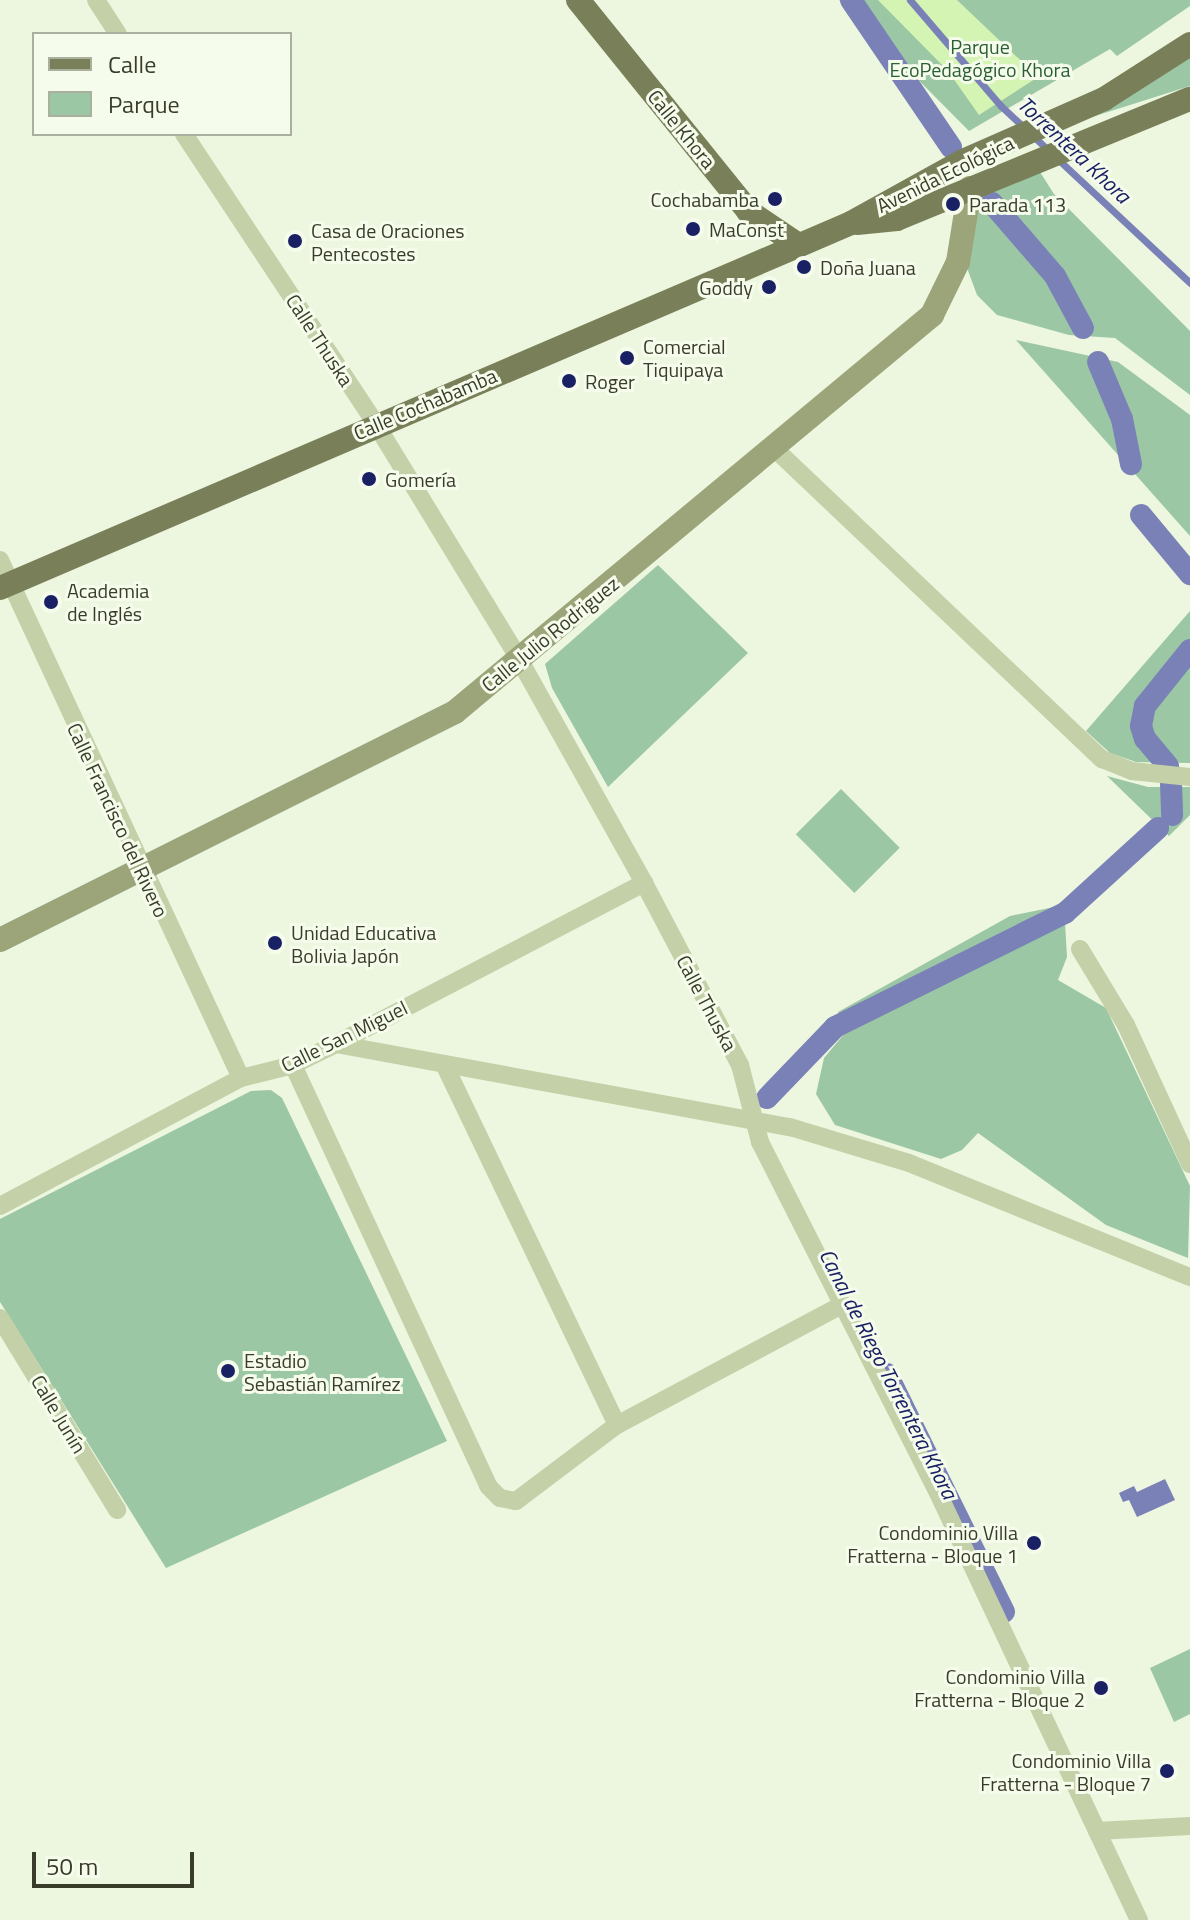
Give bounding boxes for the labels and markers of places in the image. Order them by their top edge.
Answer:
place label: Cochabamba [650,187,759,211]
marker: Cochabamba [766,190,784,208]
place label: Parada 113 [969,192,1066,216]
marker: Parada 113 [944,195,962,213]
place label: MaConst [709,217,784,241]
place label: Casa de Oraciones Pentecostes [311,218,465,265]
marker: MaConst [684,220,702,238]
marker: Casa de Oraciones Pentecostes [286,232,304,250]
place label: Doña Juana [820,255,916,279]
marker: Doña Juana [795,258,813,276]
place label: Goddy [699,275,753,299]
marker: Goddy [760,278,778,296]
place label: Comercial Tiquipaya [643,334,726,381]
marker: Comercial Tiquipaya [618,349,636,367]
place label: Roger [585,369,635,393]
marker: Roger [560,372,578,390]
place label: Gomería [385,467,456,491]
marker: Gomería [360,470,378,488]
place label: Academia de Inglés [67,578,149,625]
marker: Academia de Inglés [42,593,60,611]
place label: Unidad Educativa Bolivia Japón [291,920,436,967]
marker: Unidad Educativa Bolivia Japón [266,934,284,952]
place label: Estadio Sebastián Ramírez [244,1348,401,1395]
marker: Estadio Sebastián Ramírez [219,1362,237,1380]
place label: Condominio Villa Fratterna - Bloque 1 [847,1520,1018,1567]
marker: Condominio Villa Fratterna - Bloque 1 [1025,1534,1043,1552]
place label: Condominio Villa Fratterna - Bloque 2 [914,1664,1085,1711]
marker: Condominio Villa Fratterna - Bloque 2 [1092,1679,1110,1697]
place label: Condominio Villa Fratterna - Bloque 7 [980,1748,1151,1795]
marker: Condominio Villa Fratterna - Bloque 7 [1158,1762,1176,1780]

